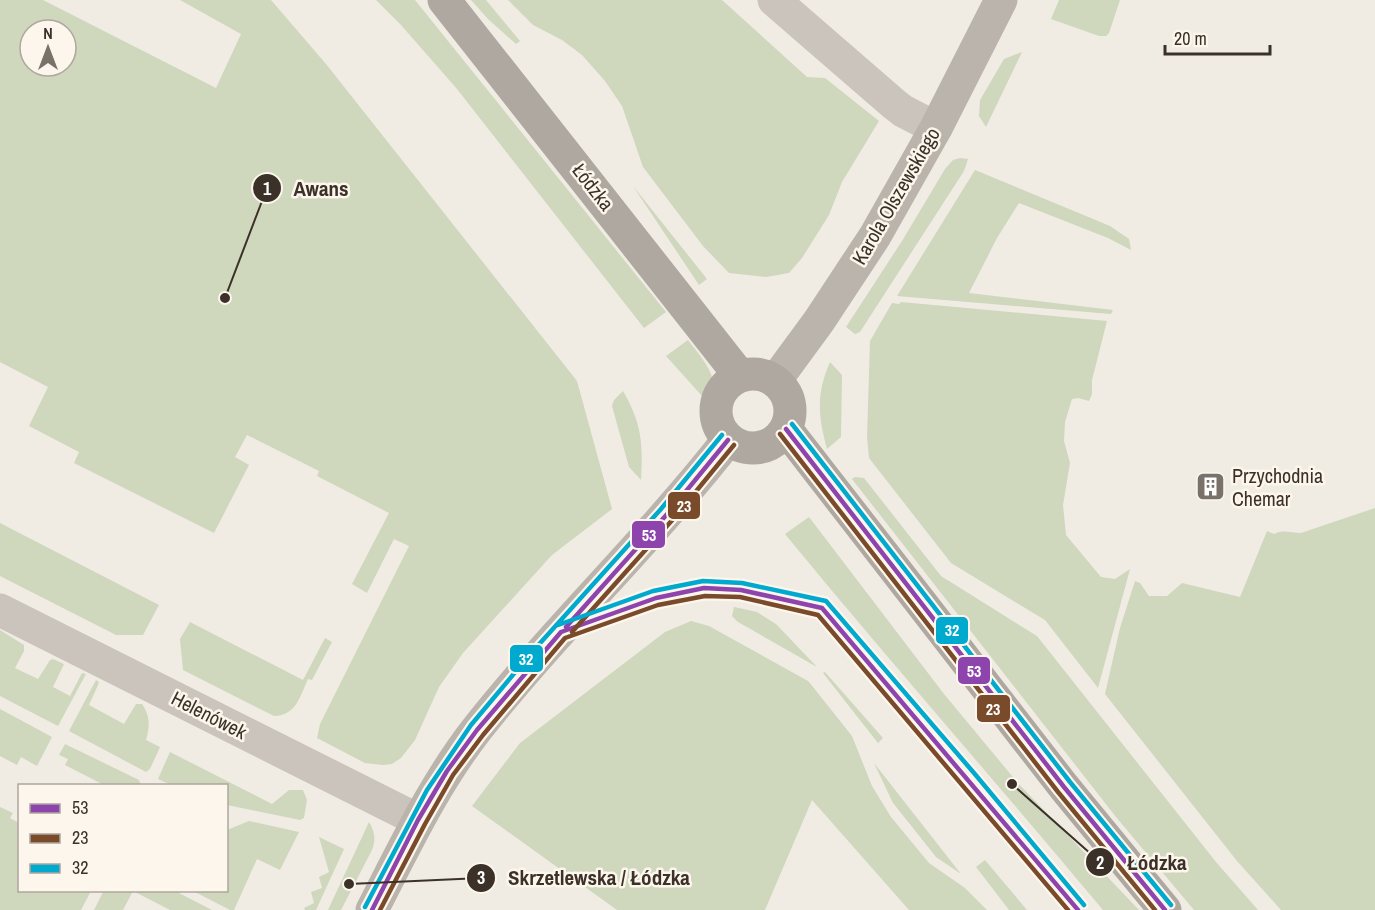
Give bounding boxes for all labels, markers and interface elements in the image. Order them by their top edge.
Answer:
north arrow [18,18,78,78]
scale bar [1165,18,1270,56]
text: N [43,22,53,44]
text: 20 m [1174,26,1207,51]
street label: Karola Olszewskiego [845,122,946,269]
street label: Łódzka [566,158,620,216]
callout: Awans [252,169,361,208]
text: Awans [293,174,349,203]
text: 1 [263,176,272,201]
place label: Przychodnia Chemar [1232,462,1323,512]
building icon: Przychodnia Chemar [1195,471,1227,503]
line badge: 23 [667,491,701,520]
text: 23 [677,495,691,517]
line badge: 53 [631,520,666,549]
text: 53 [642,524,656,546]
line badge: 32 [935,616,969,645]
text: 32 [945,619,959,641]
line badge: 32 [509,644,544,673]
text: 32 [519,648,533,670]
line badge: 53 [957,656,991,685]
text: 53 [967,660,981,682]
street label: Helenówek [167,684,252,745]
line badge: 23 [976,694,1011,723]
text: 23 [986,698,1000,720]
legend [18,784,228,892]
text: 53 [72,795,88,820]
text: 23 [72,825,88,850]
callout: Łódzka [1085,843,1199,882]
text: Łódzka [1127,848,1187,877]
text: 2 [1096,850,1104,875]
text: 32 [72,855,88,880]
callout: Skrzetlewska / Łódzka [466,858,701,897]
text: Skrzetlewska / Łódzka [508,863,690,892]
text: 3 [477,865,485,890]

